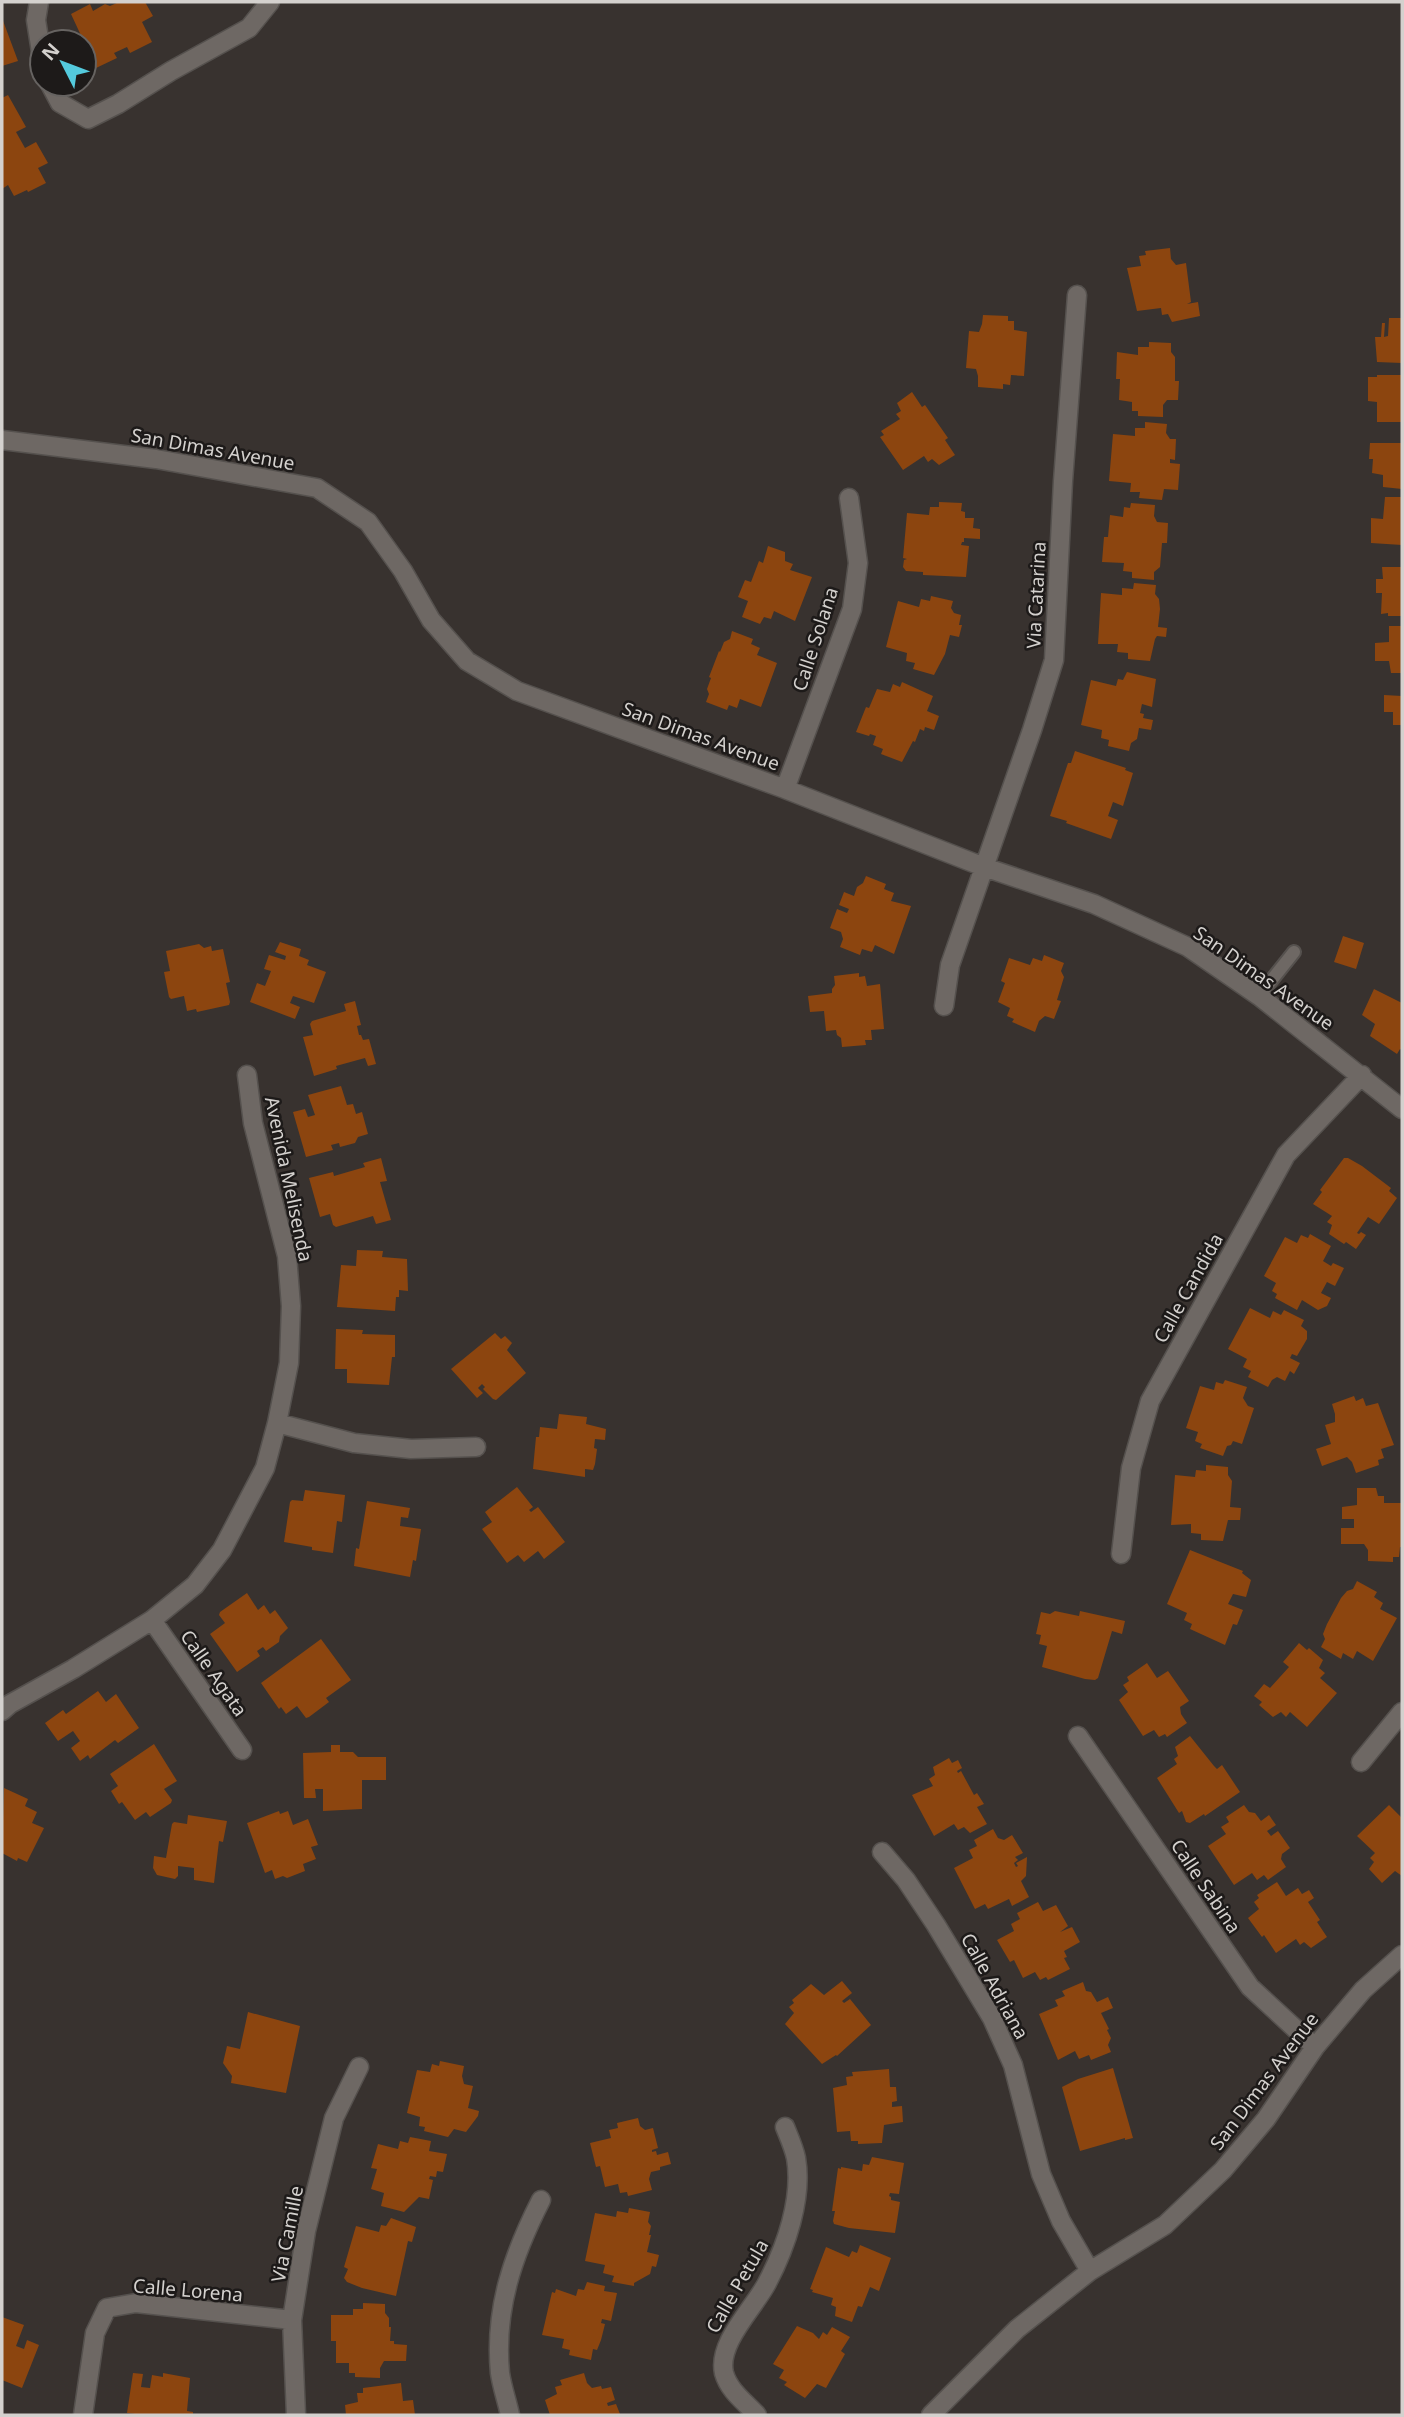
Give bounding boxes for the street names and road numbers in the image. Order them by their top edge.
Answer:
street label: San Dimas Avenue [129,422,297,476]
street label: Via Catarina [1020,541,1052,649]
street label: Calle Solana [786,584,844,694]
street label: San Dimas Avenue [619,695,783,777]
street label: San Dimas Avenue [1189,920,1339,1036]
street label: Avenida Melisenda [259,1094,319,1264]
street label: Calle Candida [1147,1229,1229,1347]
street label: Calle Agata [175,1625,253,1721]
street label: Calle Sabina [1165,1834,1247,1938]
street label: Calle Adriana [955,1928,1035,2044]
street label: San Dimas Avenue [1204,2007,1324,2155]
street label: Via Camille [265,2184,309,2284]
street label: Calle Petula [700,2234,774,2338]
street label: Calle Lorena [132,2272,244,2308]

